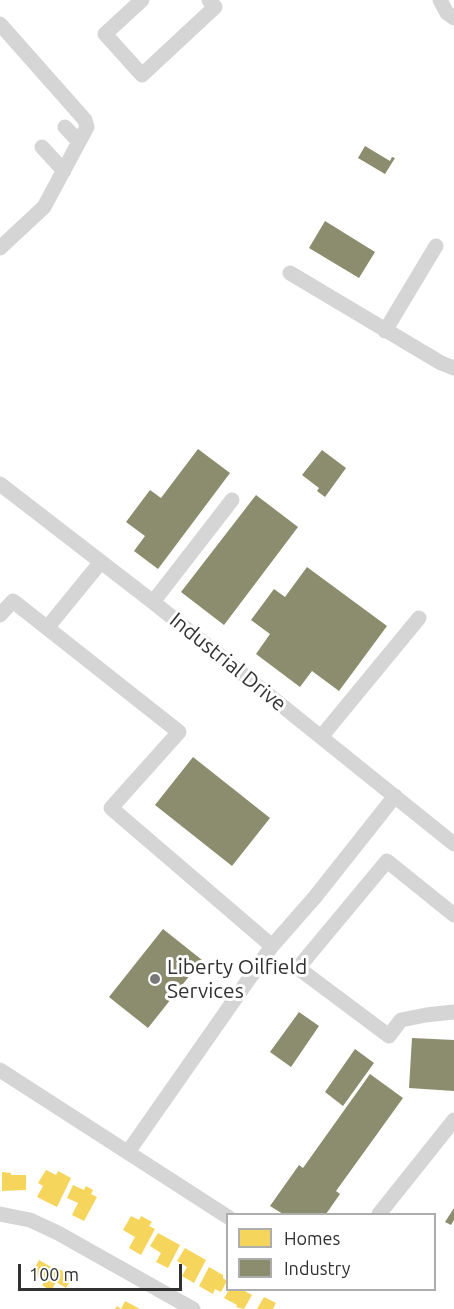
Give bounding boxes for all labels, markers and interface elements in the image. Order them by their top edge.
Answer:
street label: Industrial Drive [165,607,291,717]
place label: Liberty Oilfield Services [167,954,307,1004]
marker: Liberty Oilfield Services [148,972,162,986]
legend [226,1213,436,1291]
text: Homes [284,1228,340,1248]
scale bar [21,1252,184,1290]
text: Industry [284,1258,350,1278]
text: 100 m [29,1264,79,1284]

